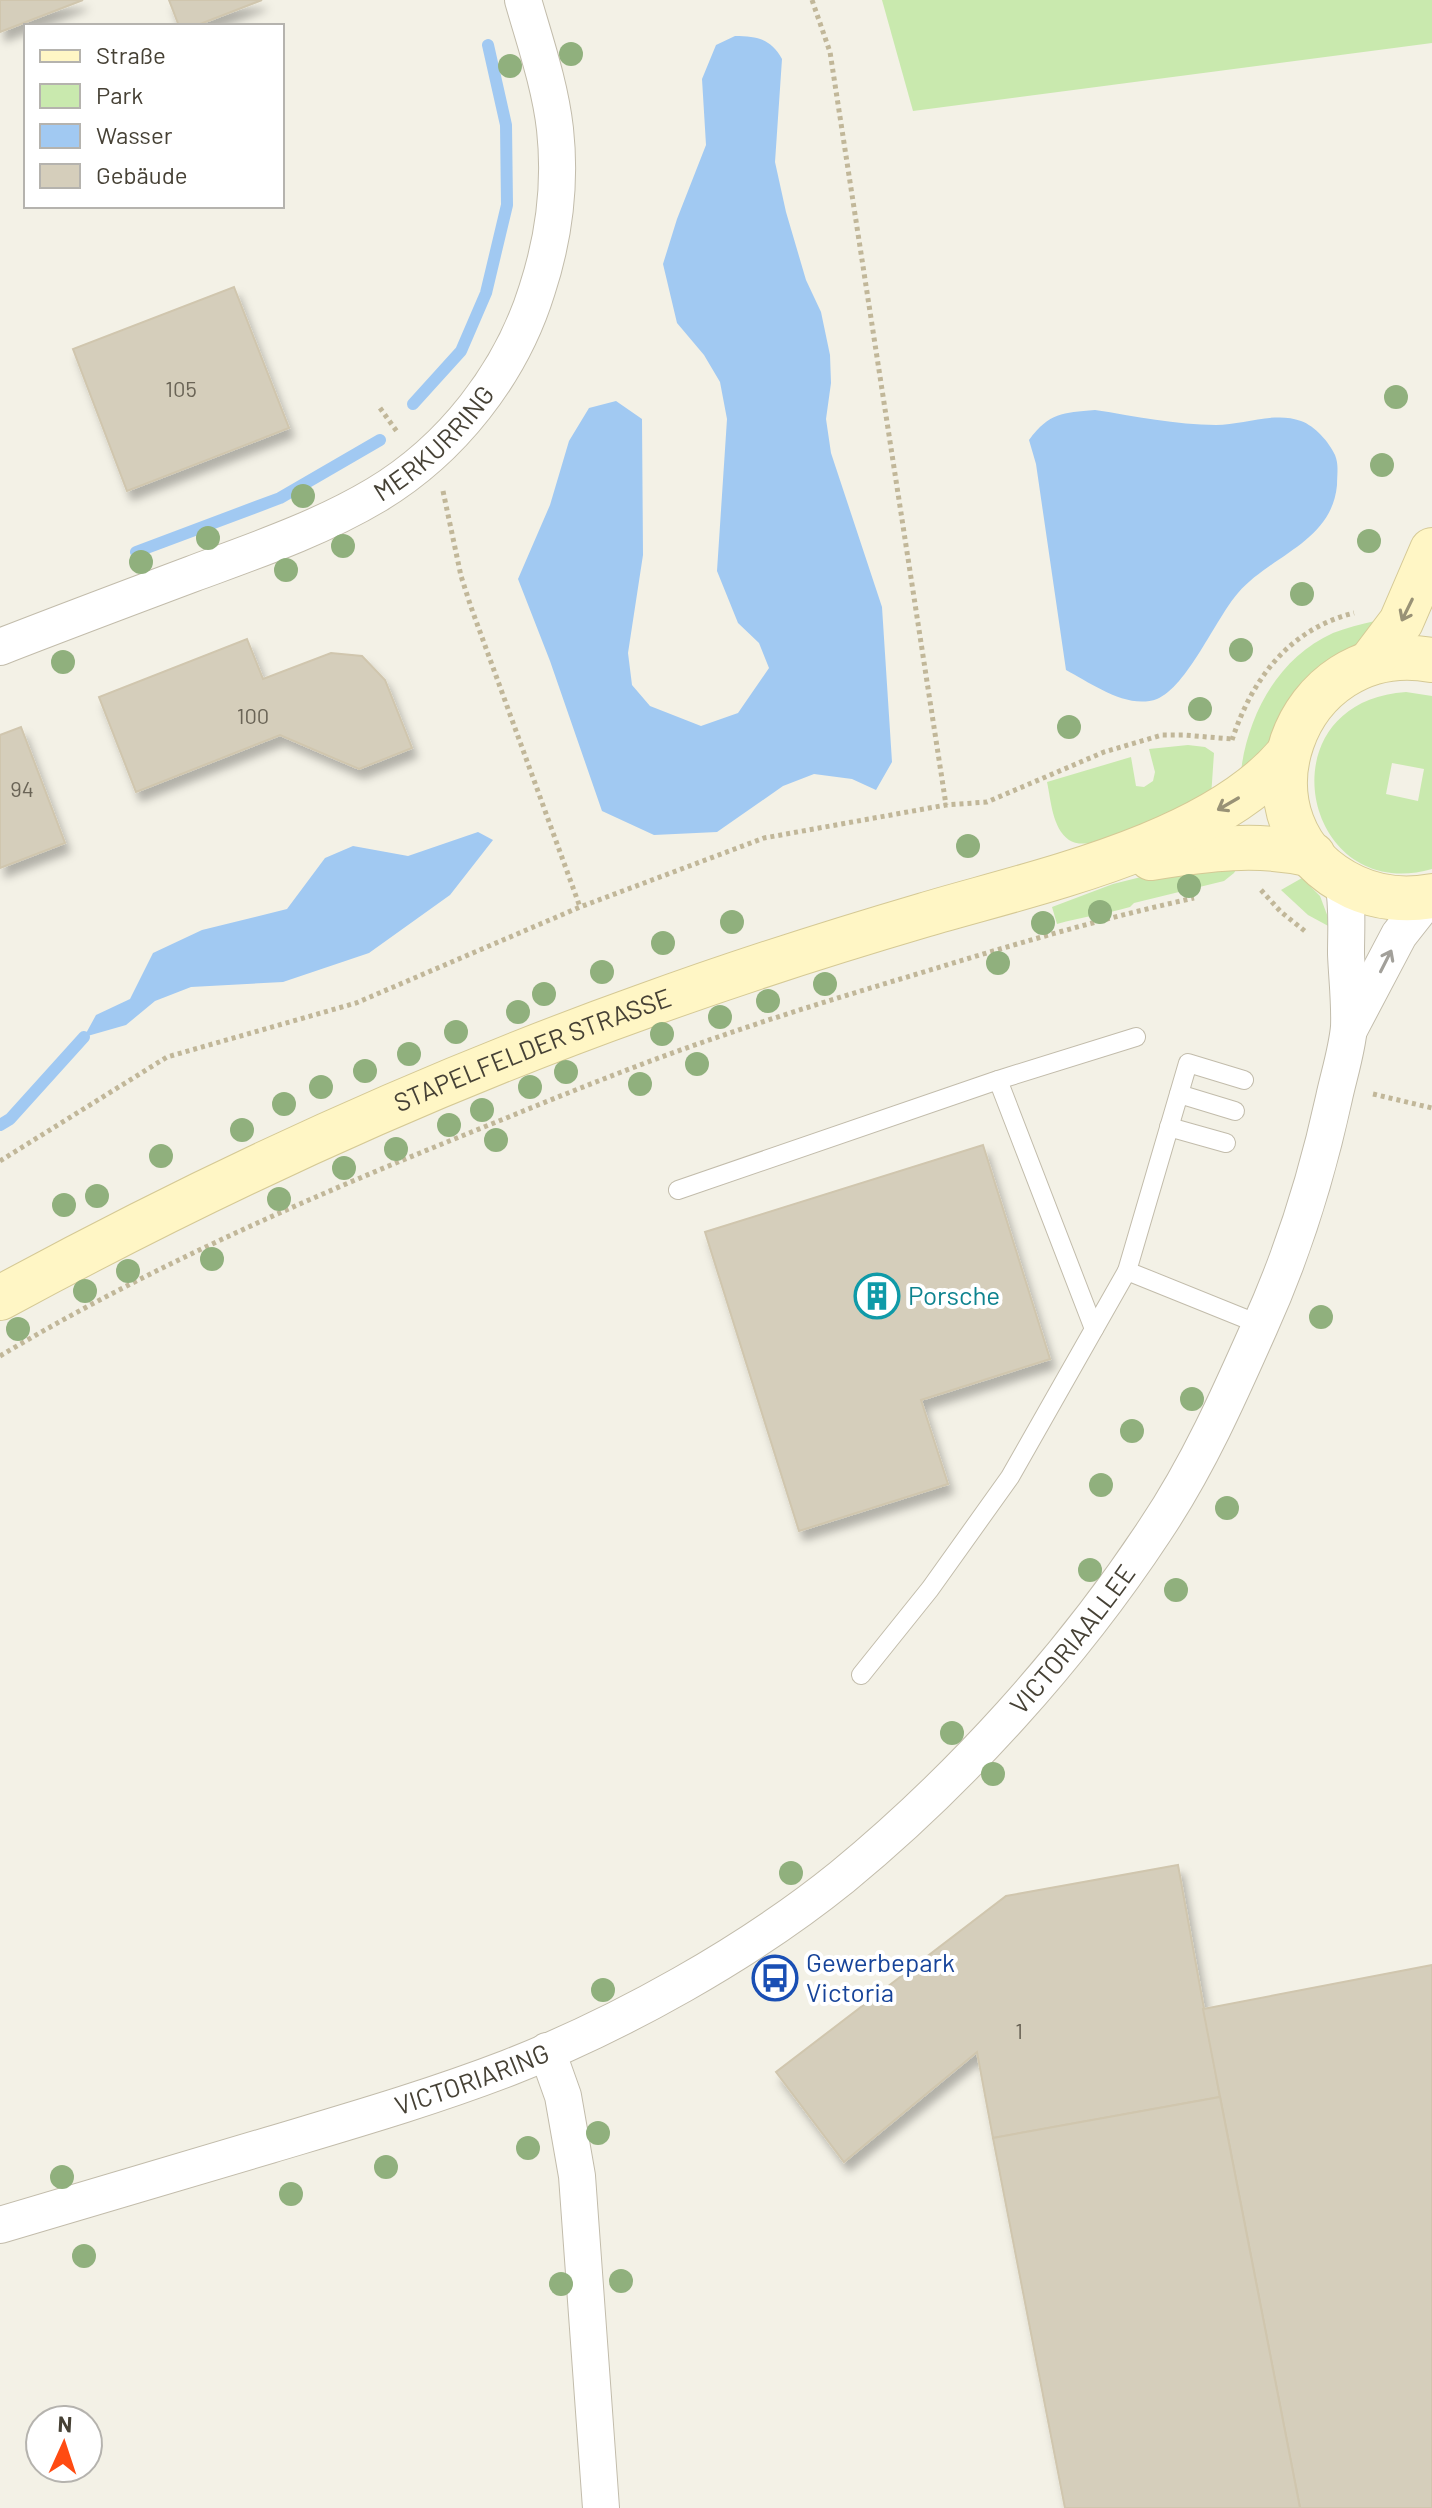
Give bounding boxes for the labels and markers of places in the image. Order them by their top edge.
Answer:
building icon: Porsche [853,1272,901,1320]
place label: Porsche [908,1279,1000,1310]
place label: Gewerbepark Victoria [806,1946,955,2007]
bus stop icon: Gewerbepark Victoria [751,1954,799,2002]

